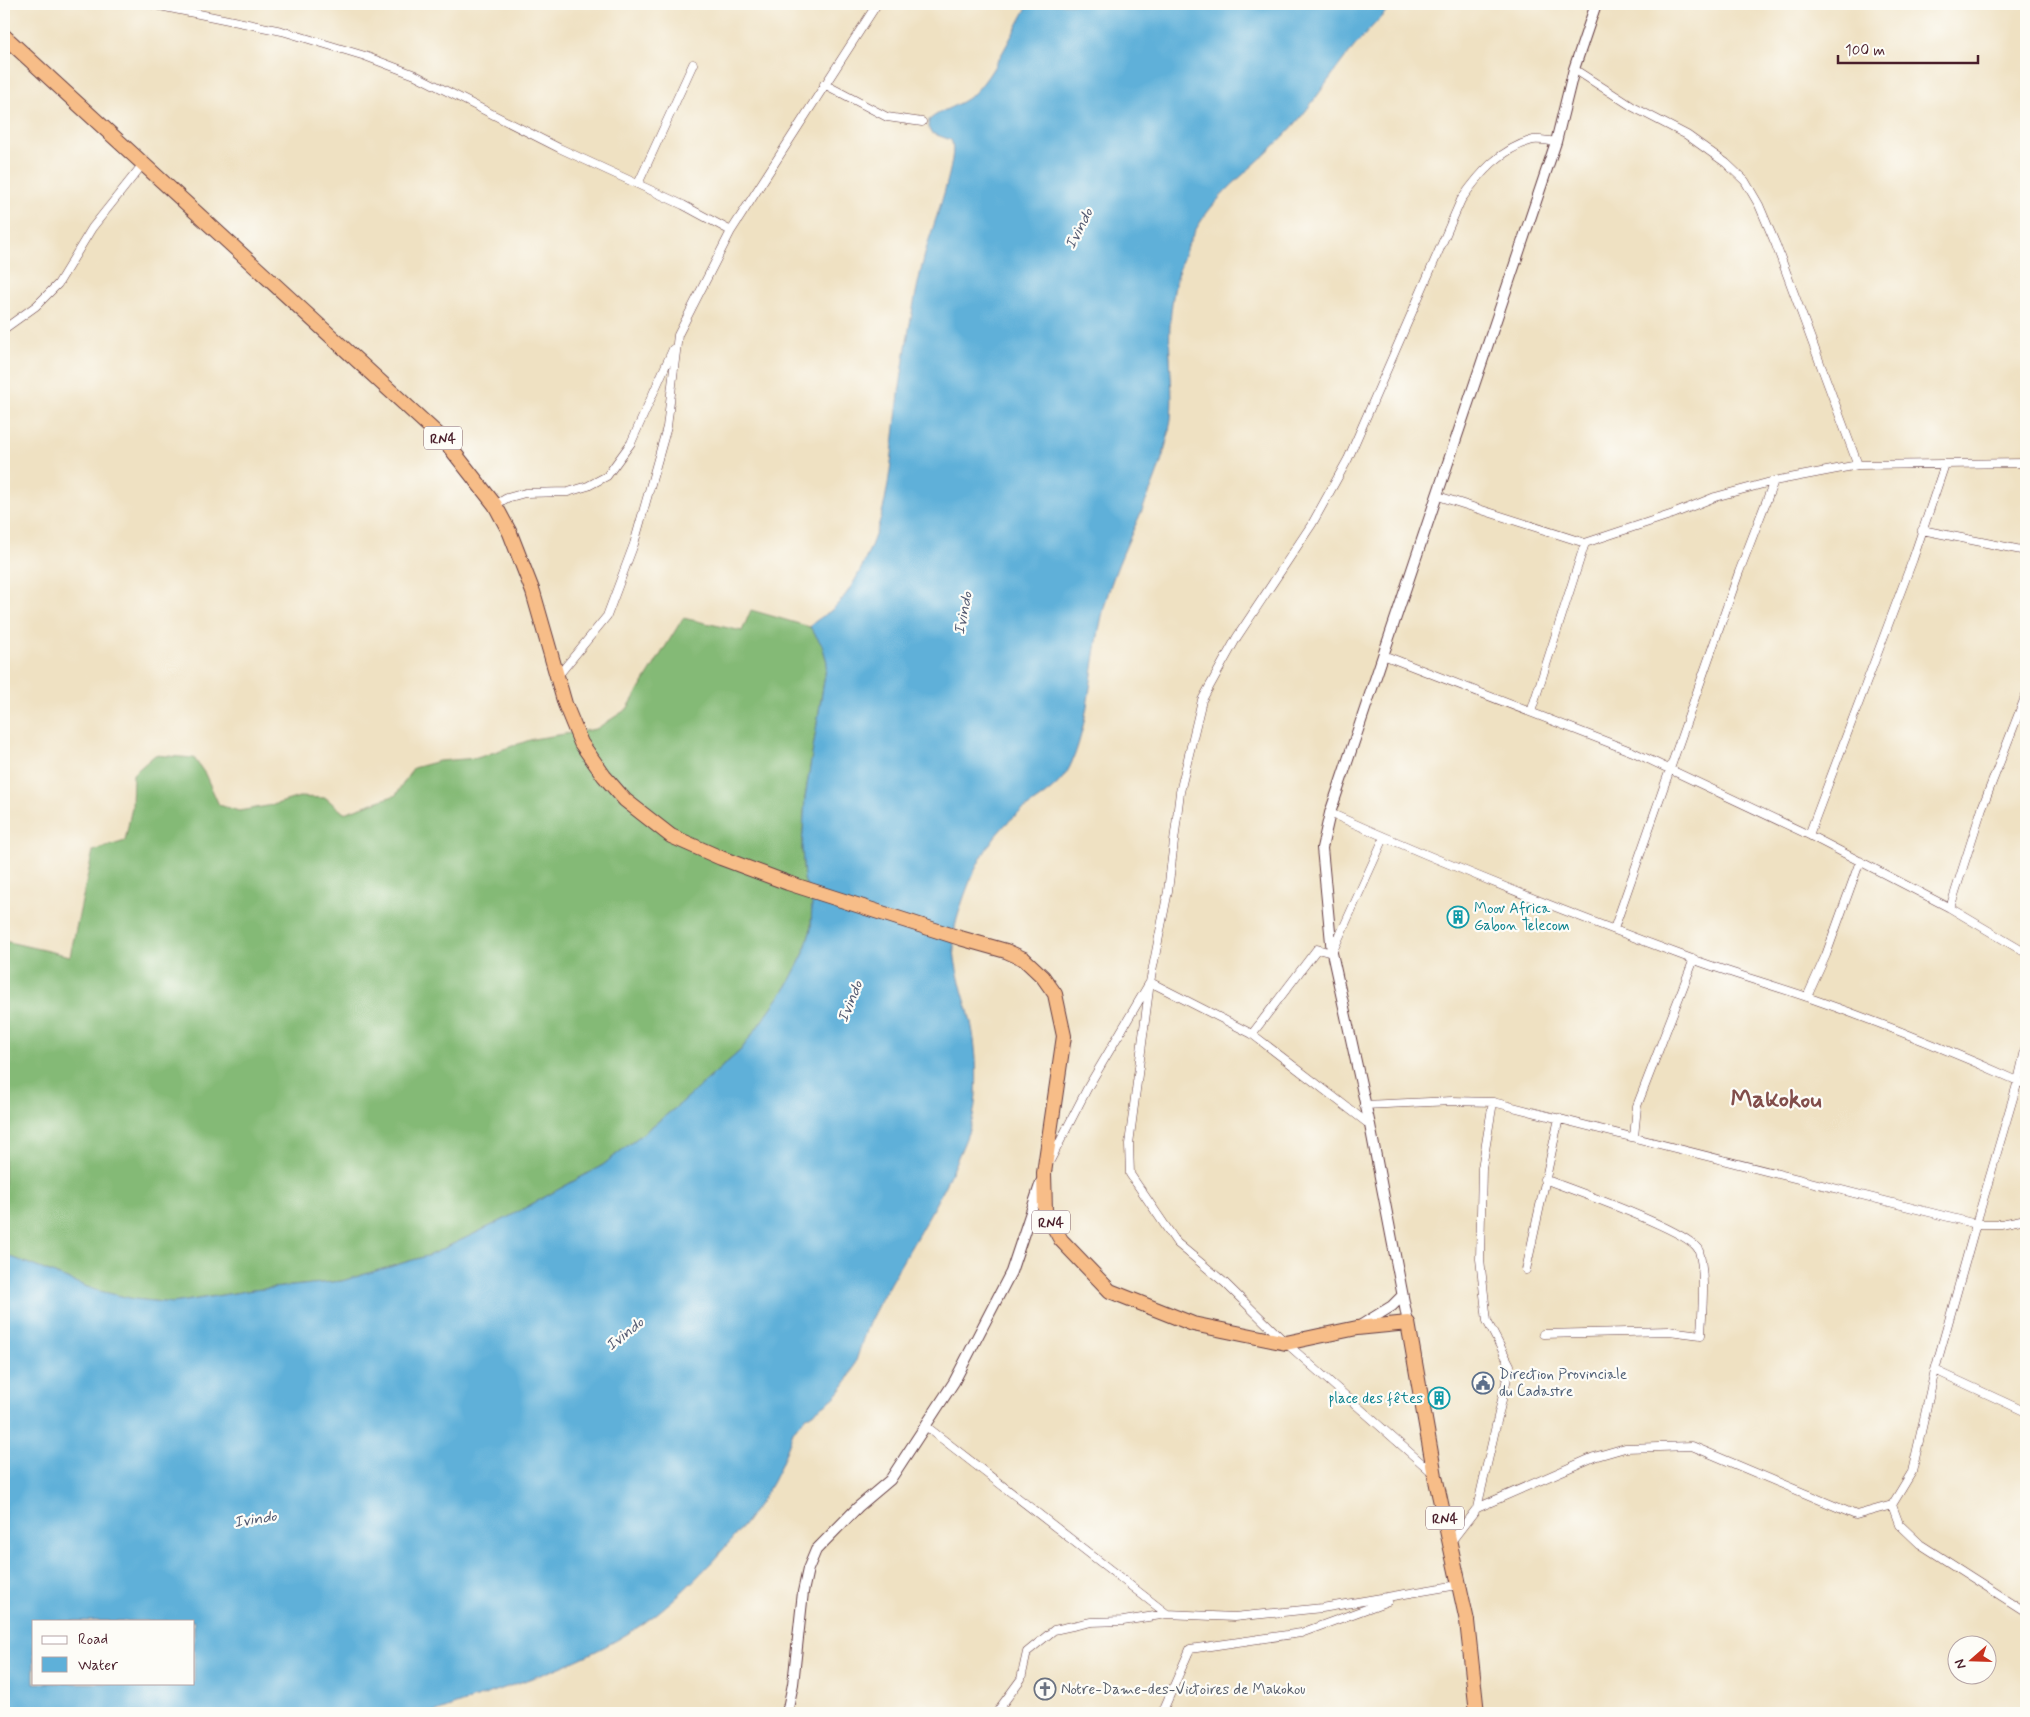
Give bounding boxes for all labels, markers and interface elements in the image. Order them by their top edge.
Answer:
scale bar [1838,32,1978,64]
text: 100 m [1845,41,1885,61]
water label: Ivindo [1060,204,1099,253]
road number: RN4 [424,426,462,449]
water label: Ivindo [949,589,978,636]
place label: Moov Africa Gabon Telecom [1474,899,1570,936]
building icon: Moov Africa Gabon Telecom [1446,905,1470,929]
water label: Ivindo [833,977,869,1025]
district label: Makokou [1730,1084,1822,1117]
road number: RN4 [1032,1210,1070,1234]
water label: Ivindo [602,1312,649,1356]
place label: Direction Provinciale du Cadastre [1499,1365,1627,1402]
public building icon: Direction Provinciale du Cadastre [1471,1371,1495,1395]
building icon: place des fêtes [1427,1386,1451,1410]
place label: place des fêtes [1328,1389,1423,1409]
water label: Ivindo [232,1506,279,1533]
road number: RN4 [1426,1506,1464,1530]
legend [32,1620,195,1684]
text: Road [78,1630,108,1650]
north arrow [1948,1634,1998,1684]
text: Water [78,1656,118,1676]
text: N [1951,1657,1971,1672]
church icon: Notre-Dame-des-Victoires de Makokou [1033,1677,1057,1701]
place label: Notre-Dame-des-Victoires de Makokou [1061,1680,1306,1700]

